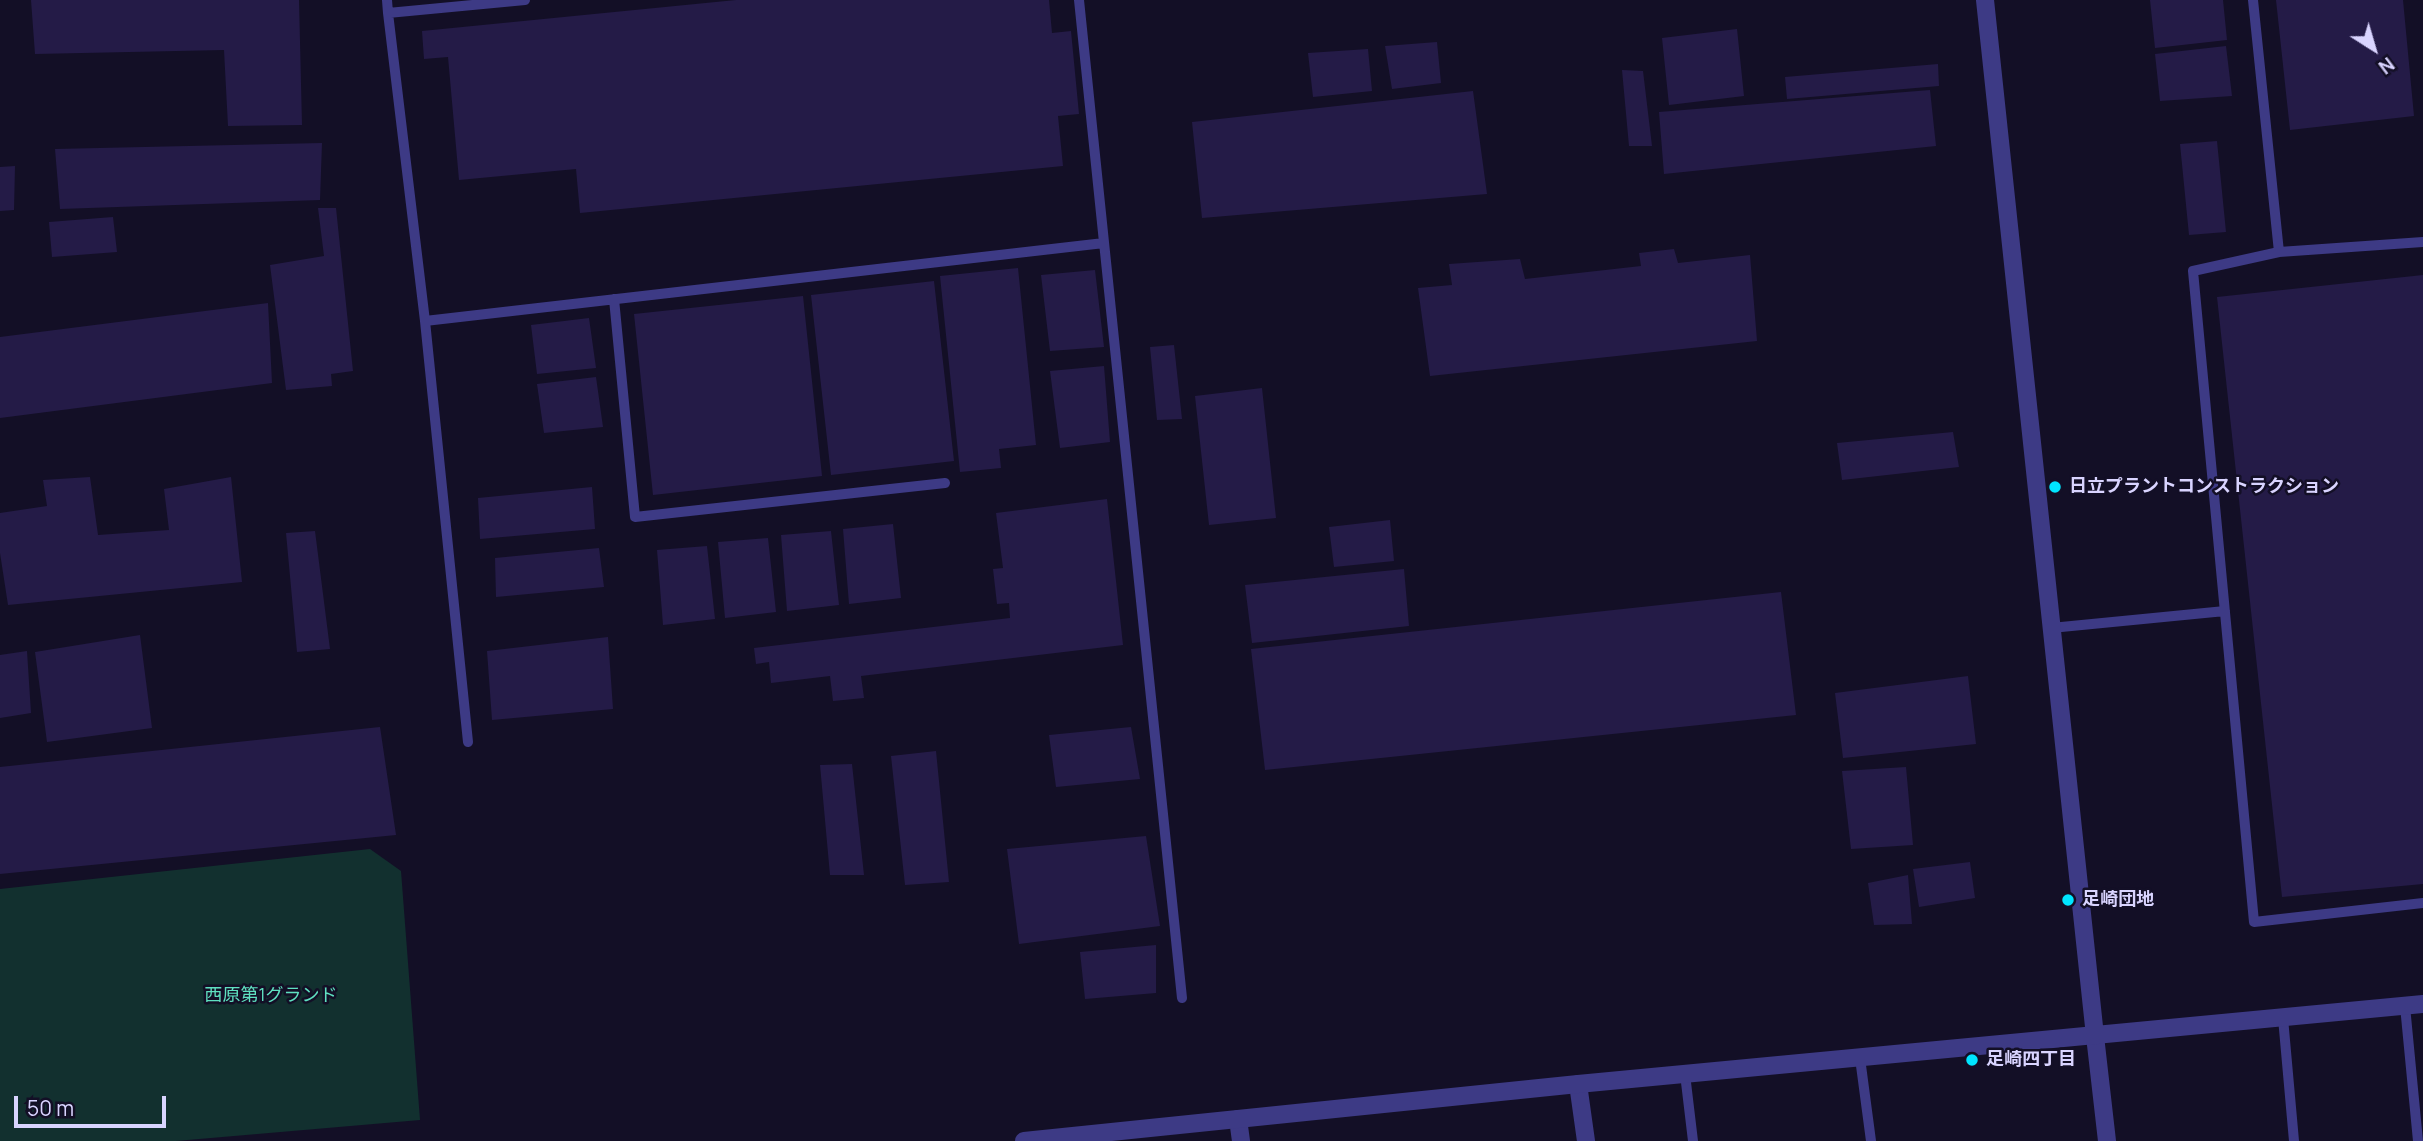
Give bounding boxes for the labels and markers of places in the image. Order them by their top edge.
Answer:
place label: 日立プラントコンストラクション [2069,476,2339,498]
marker: 日立プラントコンストラクション [2047,479,2063,495]
place label: 足崎団地 [2082,889,2154,911]
marker: 足崎団地 [2060,892,2076,908]
place label: 足崎四丁目 [1986,1049,2076,1071]
marker: 足崎四丁目 [1964,1052,1980,1068]

